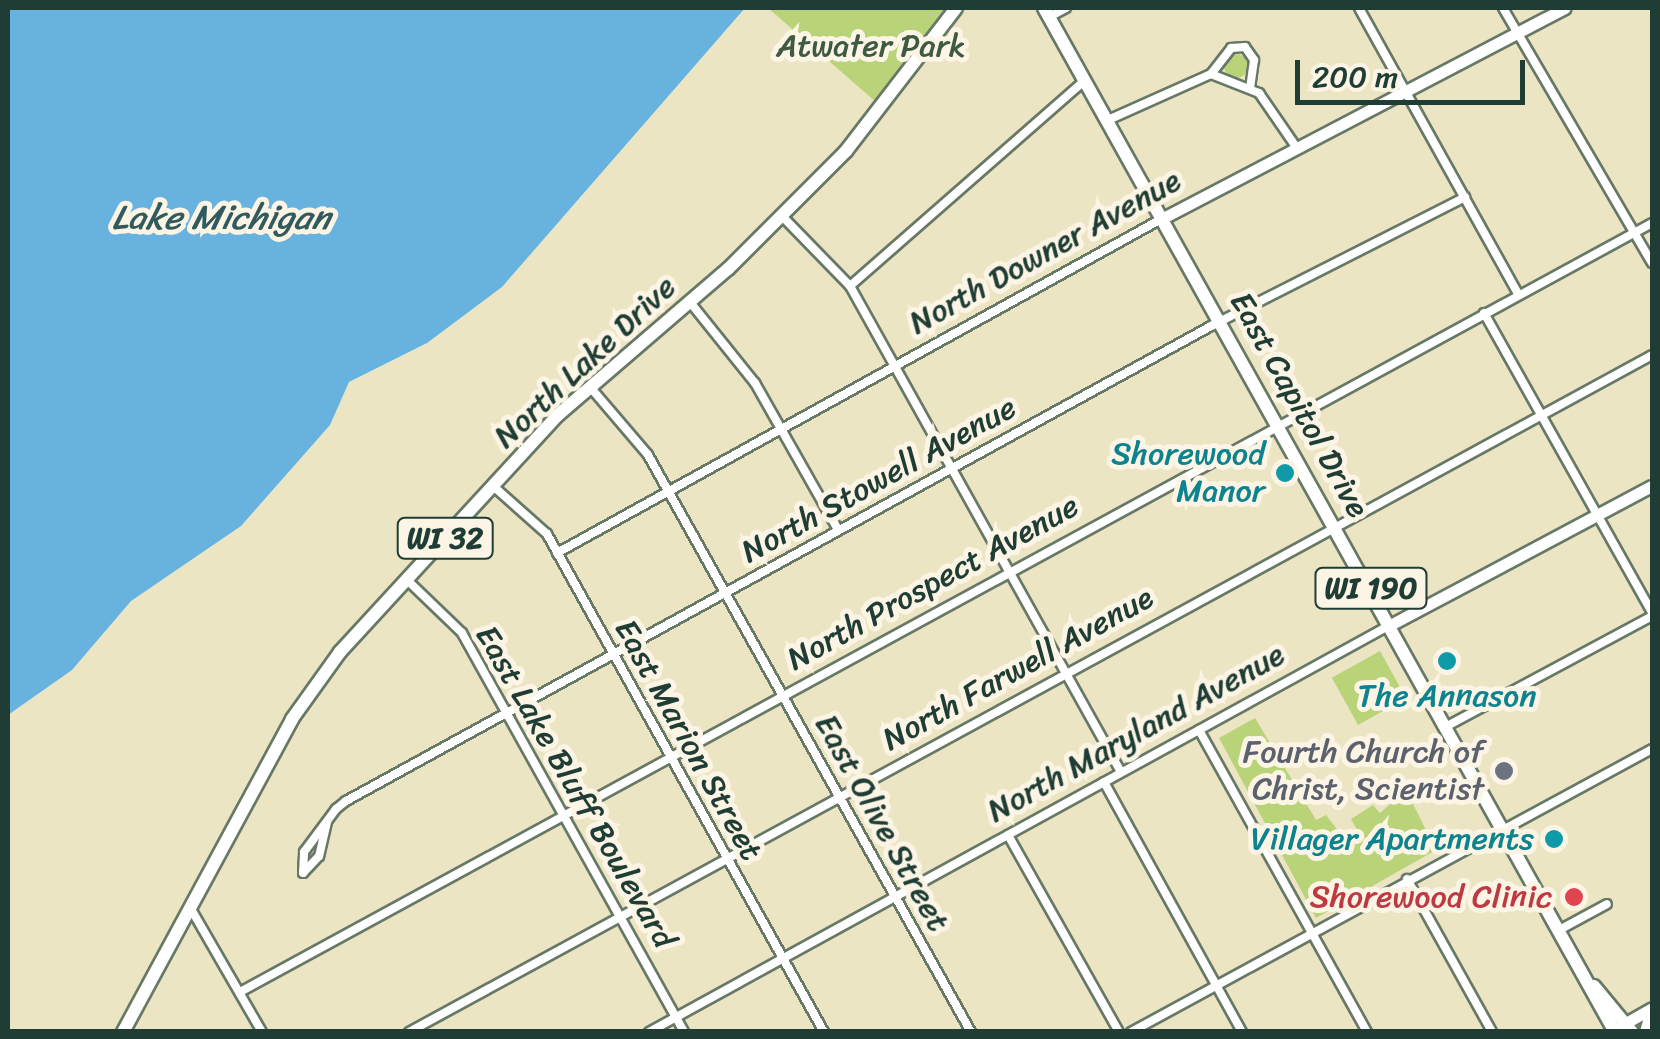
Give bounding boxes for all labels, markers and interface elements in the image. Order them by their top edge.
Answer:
park label: Atwater Park [776,27,966,65]
scale bar [1300,40,1530,102]
text: 200 m [1312,50,1398,104]
street label: North Downer Avenue [902,161,1188,343]
water label: Lake Michigan [112,196,330,238]
street label: North Lake Drive [486,268,684,456]
street label: East Capitol Drive [1221,285,1377,525]
street label: North Stowell Avenue [735,388,1023,572]
place label: Shorewood Manor [1111,436,1265,511]
marker: Shorewood Manor [1274,462,1296,484]
street label: North Prospect Avenue [780,487,1086,679]
road number: WI 32 [395,513,495,563]
road number: WI 190 [1314,563,1428,613]
street label: North Farwell Avenue [876,578,1160,760]
street label: East Marion Street [606,613,770,867]
street label: East Lake Bluff Boulevard [467,619,683,955]
street label: North Maryland Avenue [981,636,1291,830]
marker: The Annason [1436,650,1458,672]
place label: The Annason [1358,677,1536,715]
street label: East Olive Street [807,708,957,938]
place label: Fourth Church of Christ, Scientist [1242,734,1484,809]
marker: Fourth Church of Christ, Scientist [1493,760,1515,782]
place label: Villager Apartments [1253,820,1534,858]
marker: Villager Apartments [1543,828,1565,850]
place label: Shorewood Clinic [1310,878,1552,916]
marker: Shorewood Clinic [1561,884,1587,910]

